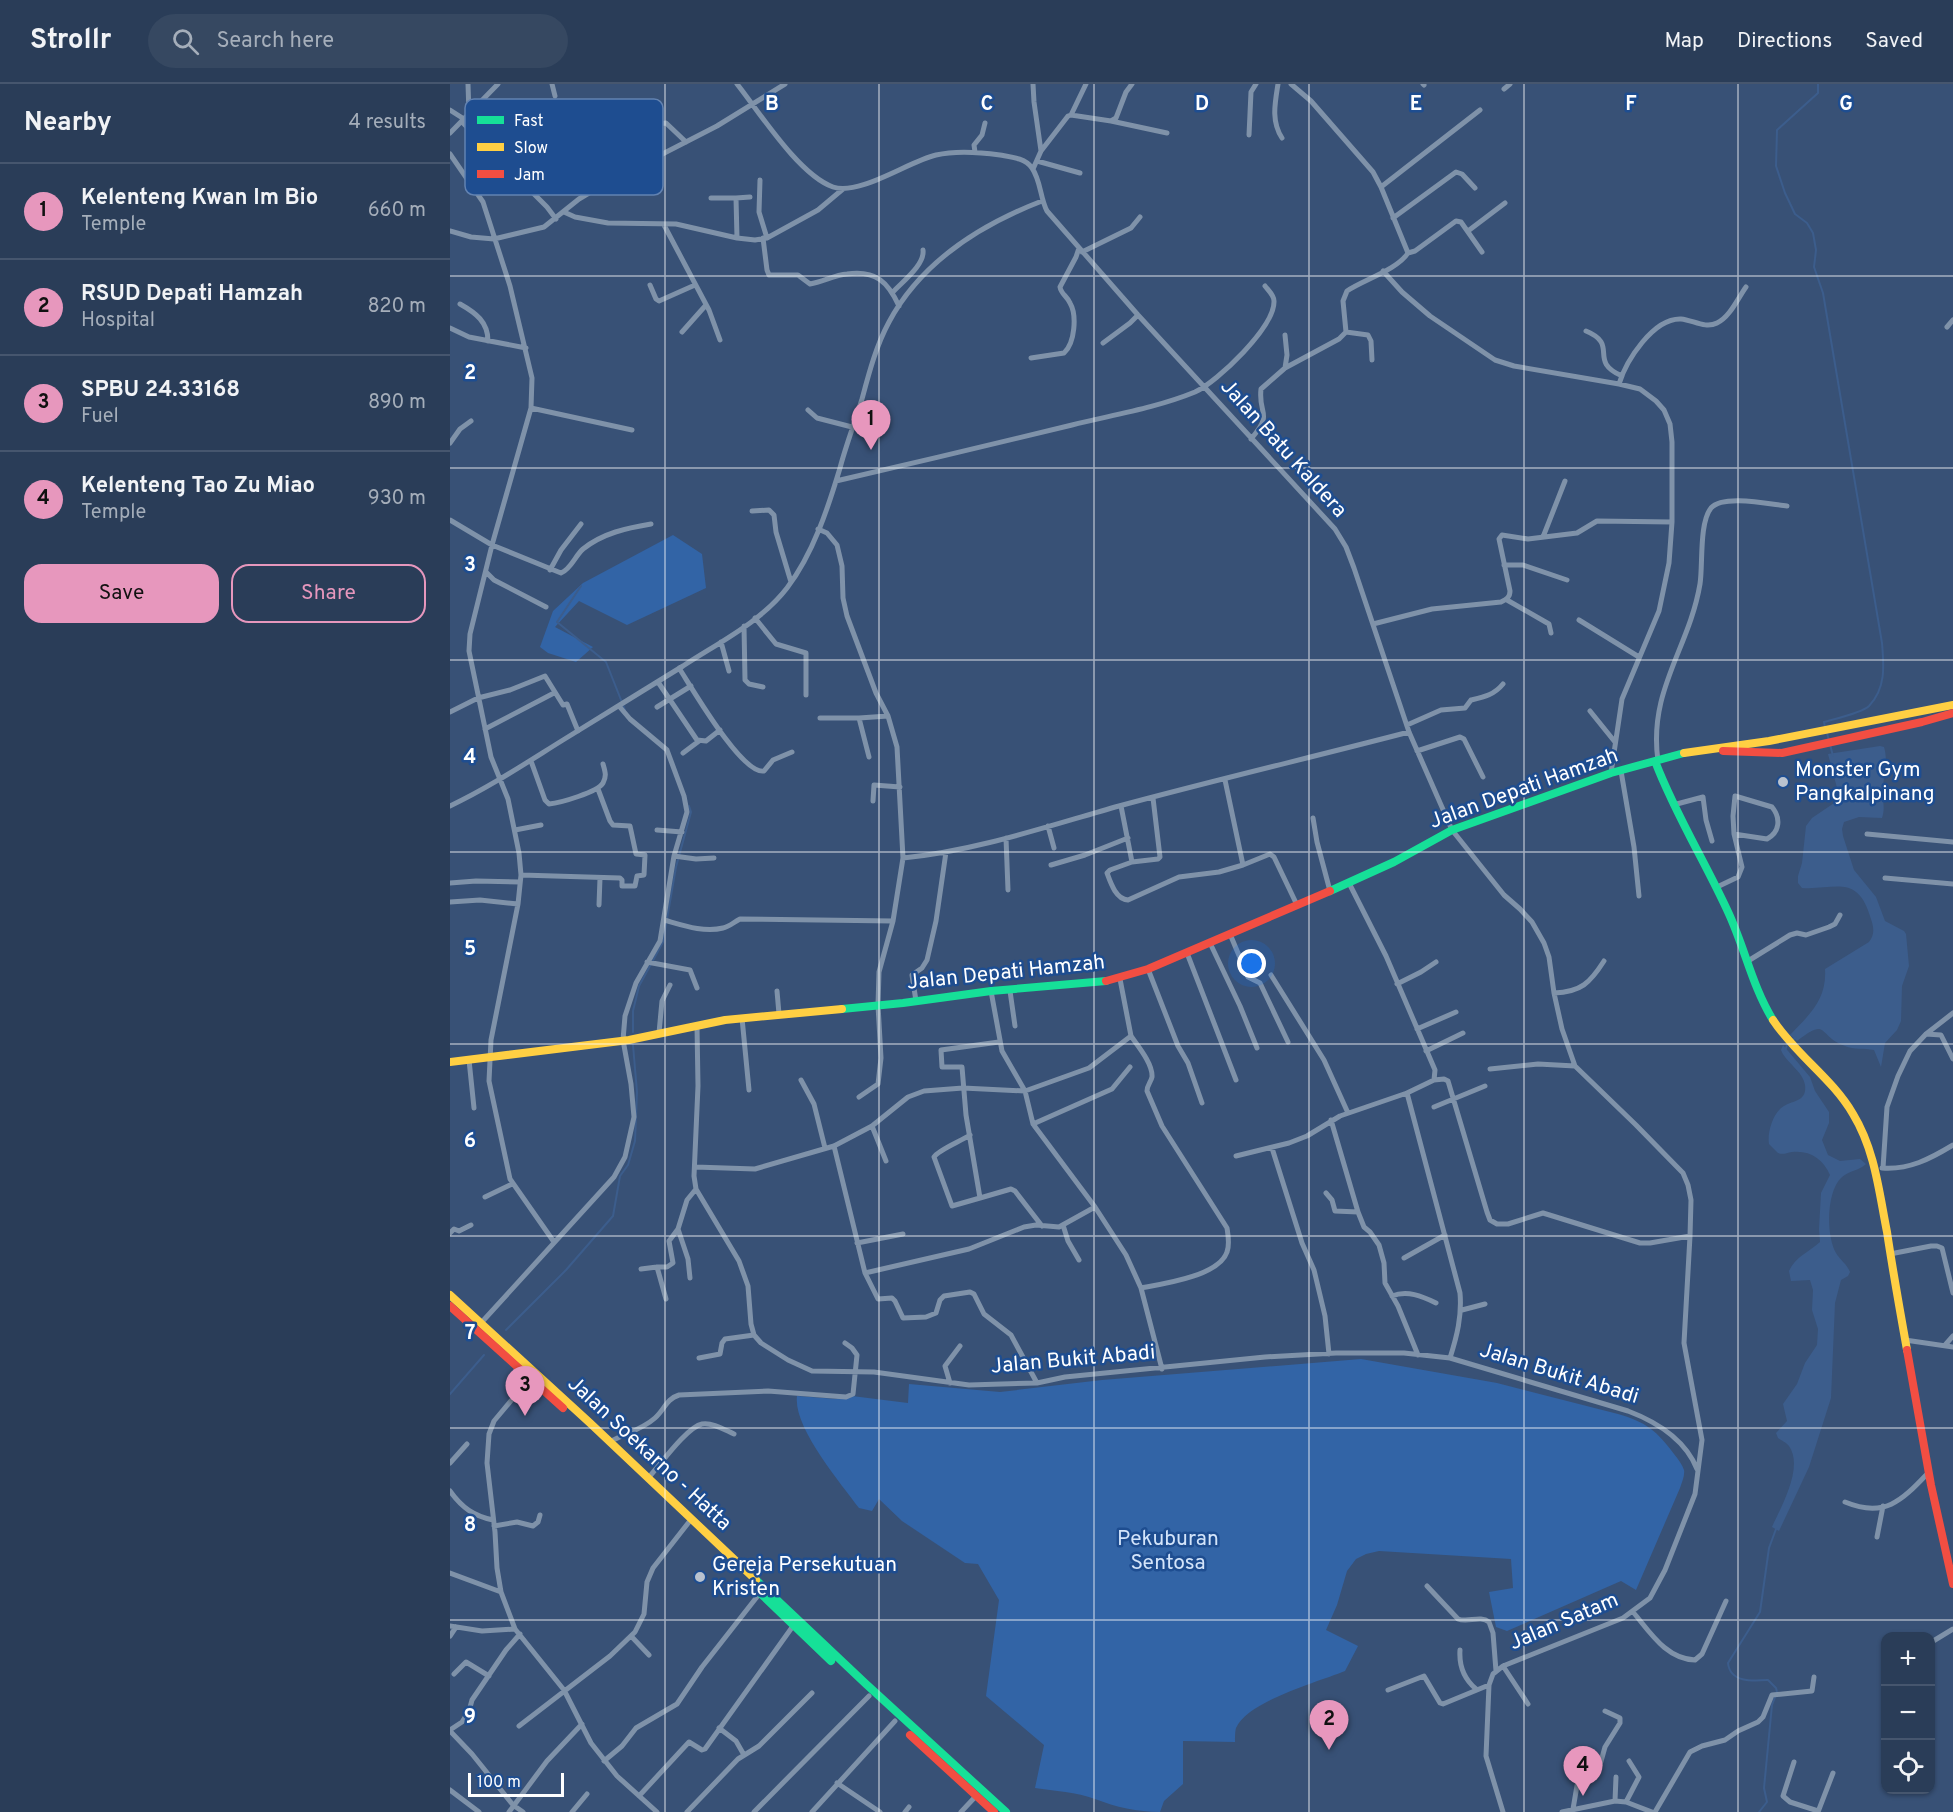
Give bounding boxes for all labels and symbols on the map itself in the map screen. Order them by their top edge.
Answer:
text: B [765,92,779,118]
text: C [981,92,993,118]
text: D [1195,92,1209,118]
text: E [1410,92,1422,118]
text: F [1625,92,1637,118]
text: G [1839,92,1853,118]
legend [465,99,663,195]
text: Fast [514,112,544,132]
text: Slow [514,139,548,159]
text: Jam [514,166,545,186]
text: 2 [464,361,476,387]
street label: Jalan Batu Kaldera [1214,374,1352,524]
pin: 1 [852,400,890,450]
text: 3 [464,553,476,579]
street label: Jalan Depati Hamzah [1426,742,1622,836]
text: 4 [464,745,476,771]
place label: Monster Gym Pangkalpinang [1795,757,1935,808]
marker: Monster Gym Pangkalpinang [1776,775,1790,789]
text: 5 [464,937,476,963]
street label: Jalan Depati Hamzah [906,949,1106,997]
your location [1237,949,1266,978]
text: 6 [464,1129,476,1155]
text: 7 [465,1321,475,1347]
street label: Jalan Bukit Abadi [1476,1337,1642,1411]
street label: Jalan Bukit Abadi [990,1339,1156,1381]
pin: 3 [506,1366,544,1416]
street label: Jalan Soekarno - Hatta [561,1371,737,1537]
text: 8 [464,1513,476,1539]
park label: Pekuburan Sentosa [1117,1526,1219,1577]
place label: Gereja Persekutuan Kristen [712,1552,897,1603]
marker: Gereja Persekutuan Kristen [693,1570,707,1584]
street label: Jalan Satam [1505,1587,1623,1657]
pin: 2 [1310,1700,1348,1750]
text: 9 [464,1705,476,1731]
pin: 4 [1564,1746,1602,1796]
scale bar [468,1770,564,1798]

